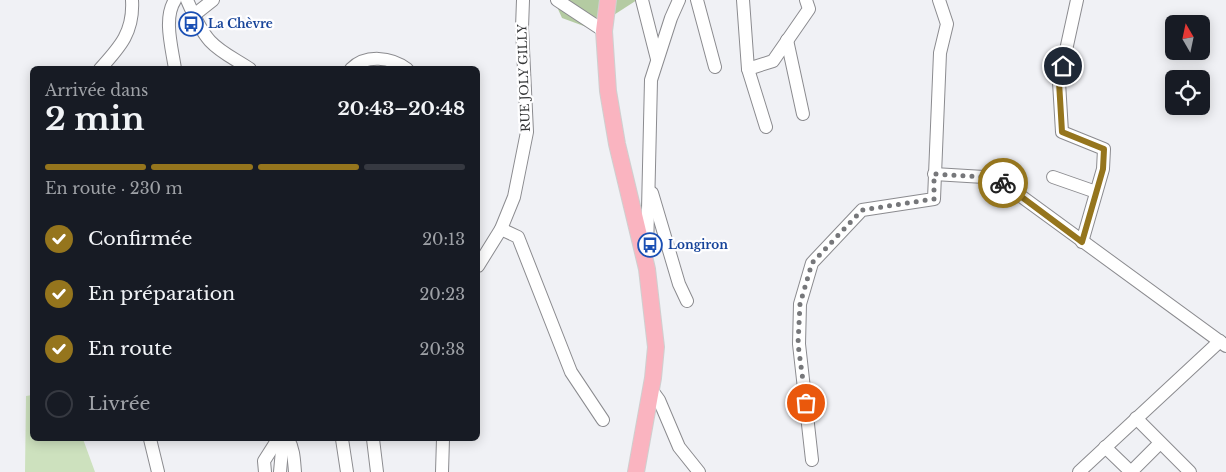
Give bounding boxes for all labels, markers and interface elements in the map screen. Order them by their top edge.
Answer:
bus stop icon: La Chèvre [178,11,204,37]
north arrow [1165,15,1210,60]
map controls [1165,15,1210,115]
place label: La Chèvre [208,16,273,31]
street label: RUE JOLY GILLY [514,24,533,132]
pin [1042,45,1084,87]
icon: home [1049,52,1077,80]
button: locate [1165,70,1210,115]
text: Arrivée dans [45,80,148,100]
text: 20:43–20:48 [338,97,465,120]
text: 2 min [45,99,145,139]
courier [978,158,1028,208]
icon: bike [989,169,1017,197]
text: En route · 230 m [45,178,183,198]
icon: check [45,225,73,253]
text: Confirmée [88,227,192,250]
text: 20:13 [422,229,465,249]
bus stop icon: Longiron [637,232,663,258]
place label: Longiron [668,237,728,252]
icon: check [45,280,73,308]
text: En préparation [88,282,235,305]
text: 20:23 [419,284,465,304]
icon: check [45,335,73,363]
text: En route [88,337,172,360]
text: 20:38 [420,339,465,359]
pin [785,382,827,424]
icon: bag [792,389,820,417]
text: Livrée [88,392,150,415]

